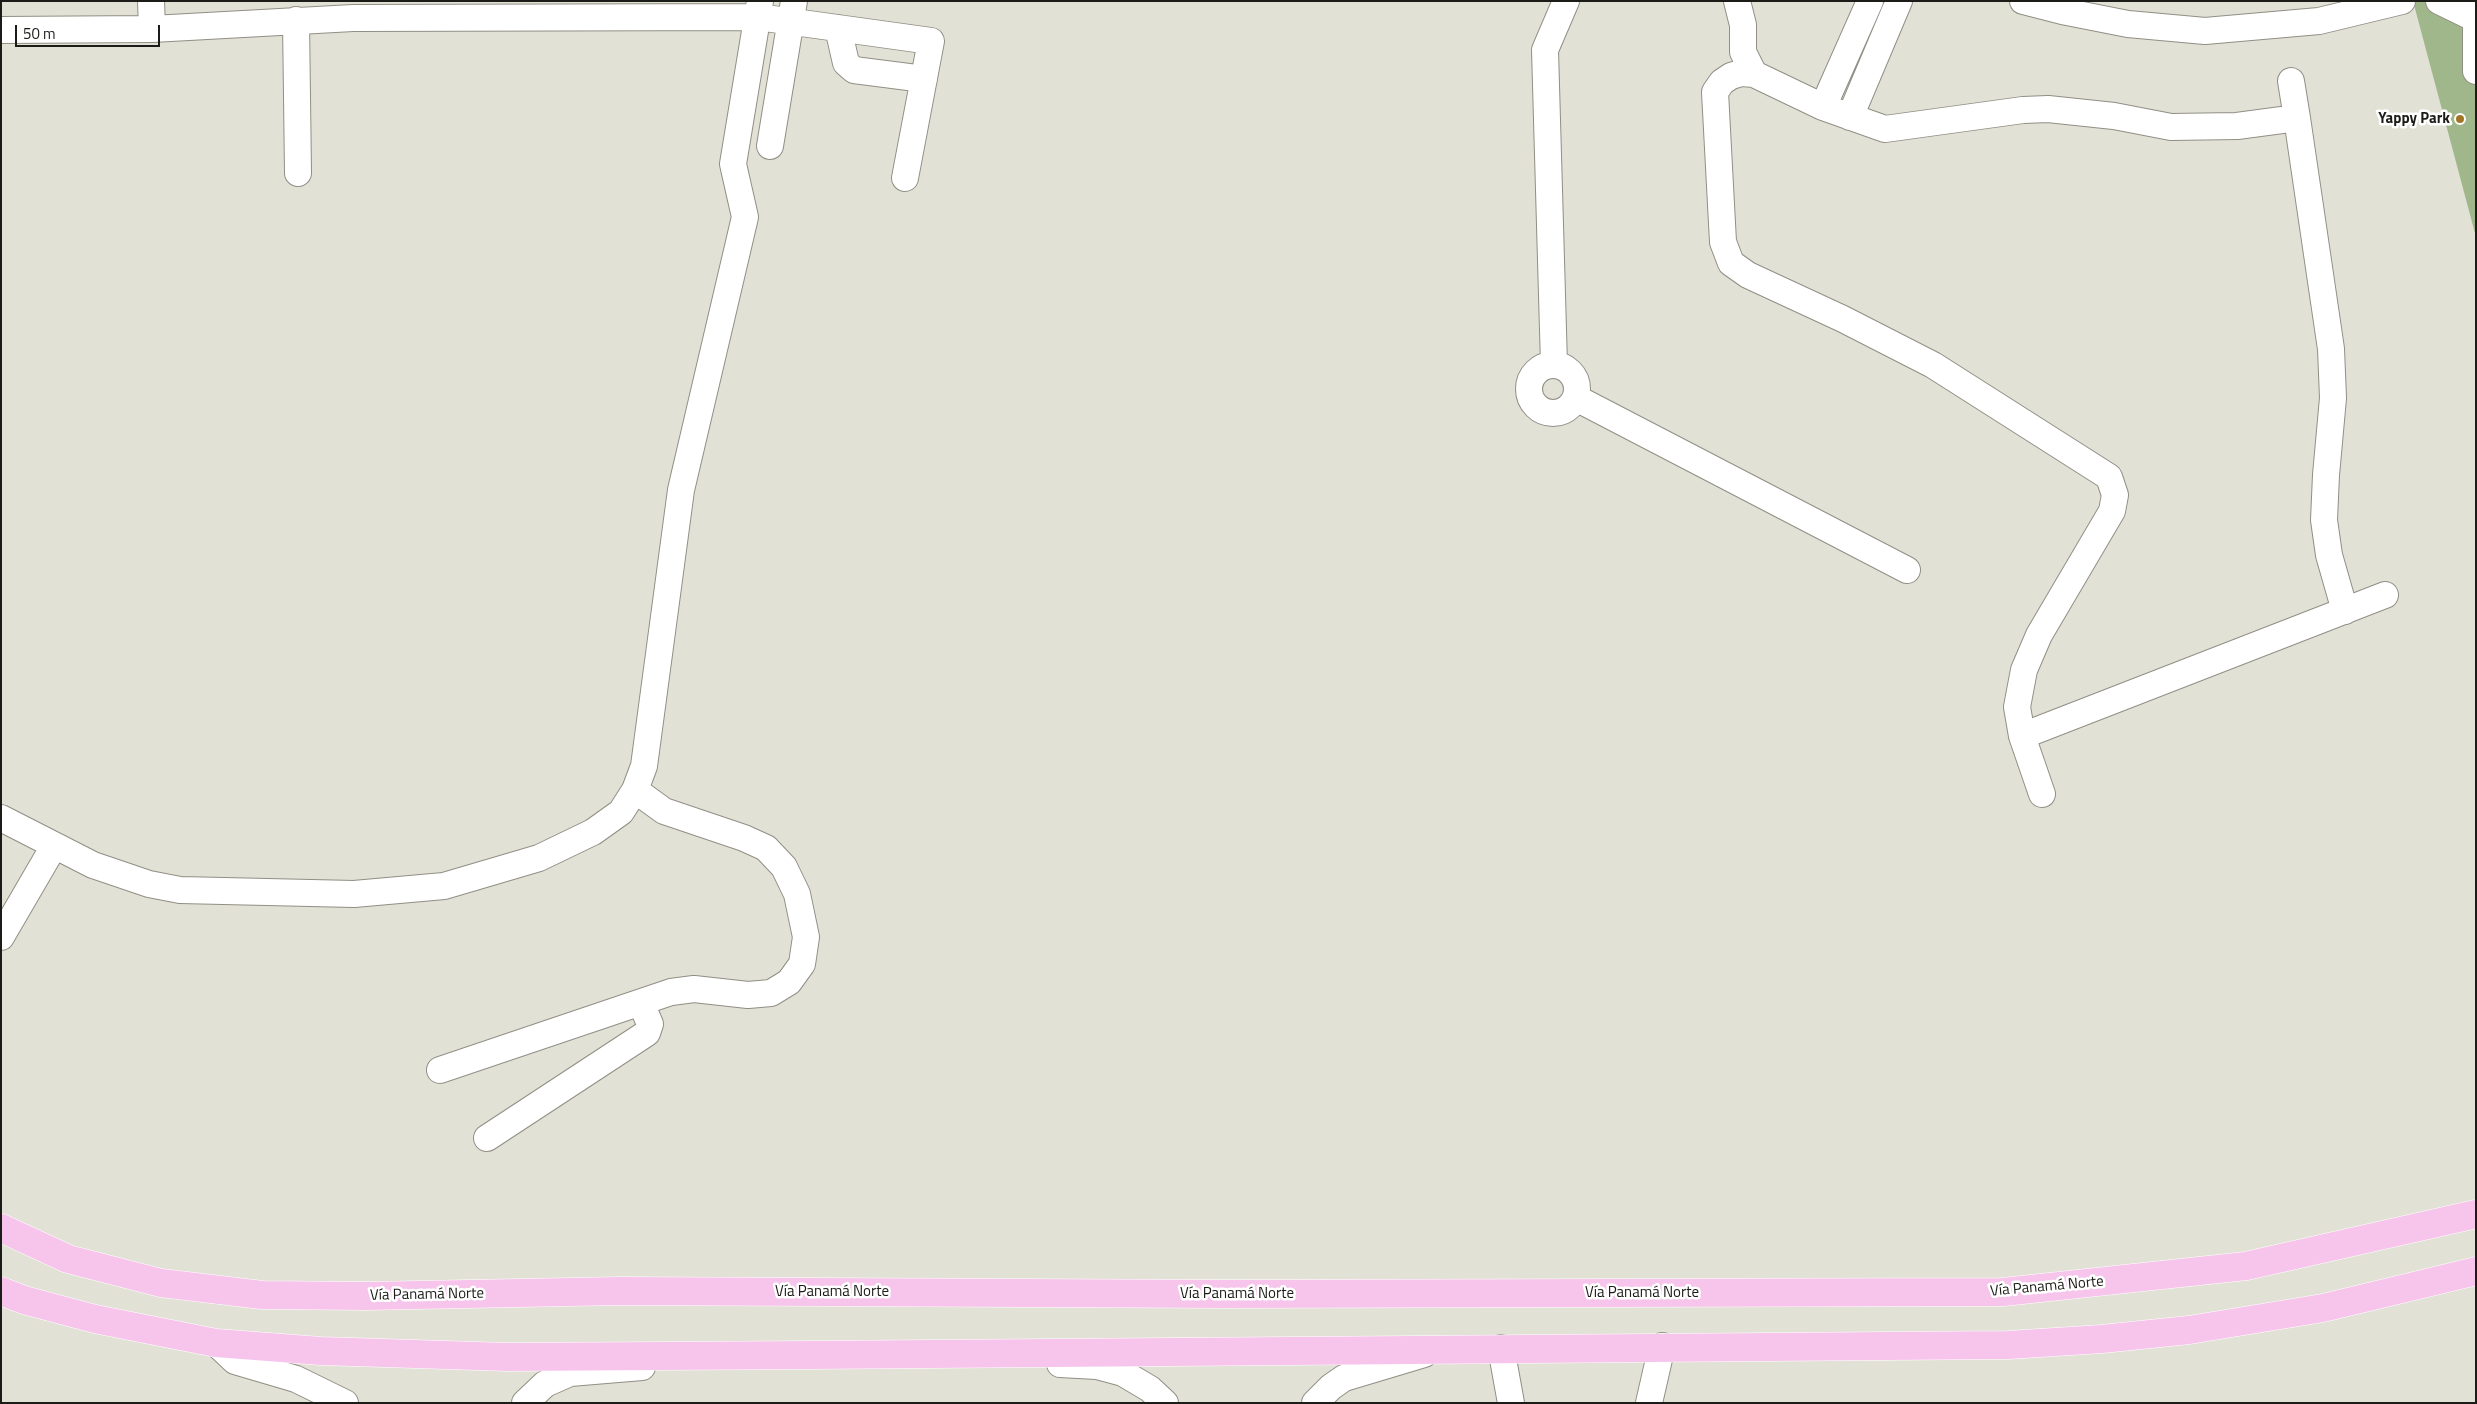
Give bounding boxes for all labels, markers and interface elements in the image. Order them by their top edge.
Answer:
scale bar [18,15,162,47]
text: 50 m [23,22,56,45]
place label: Yappy Park [2378,110,2450,128]
marker: Yappy Park [2454,113,2466,125]
street label: Vía Panamá Norte [1989,1273,2105,1301]
street label: Vía Panamá Norte [775,1283,889,1301]
street label: Vía Panamá Norte [1585,1284,1699,1302]
street label: Vía Panamá Norte [370,1285,484,1305]
street label: Vía Panamá Norte [1180,1285,1294,1303]

